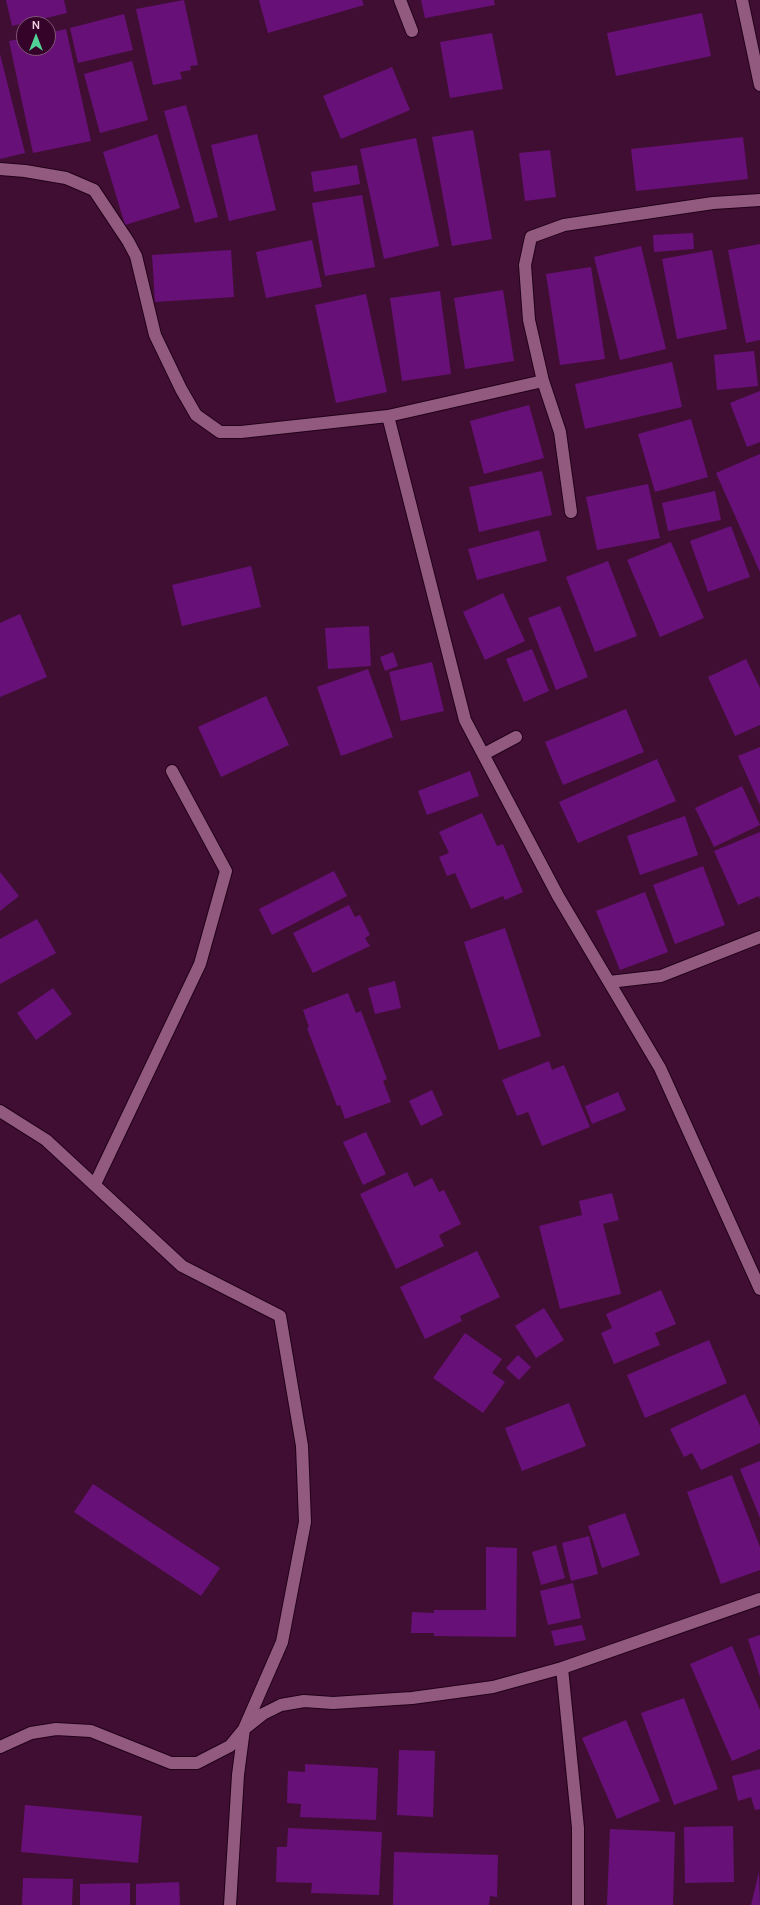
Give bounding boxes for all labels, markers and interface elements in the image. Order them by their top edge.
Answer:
north arrow [16,16,56,56]
text: N [32,17,40,32]

